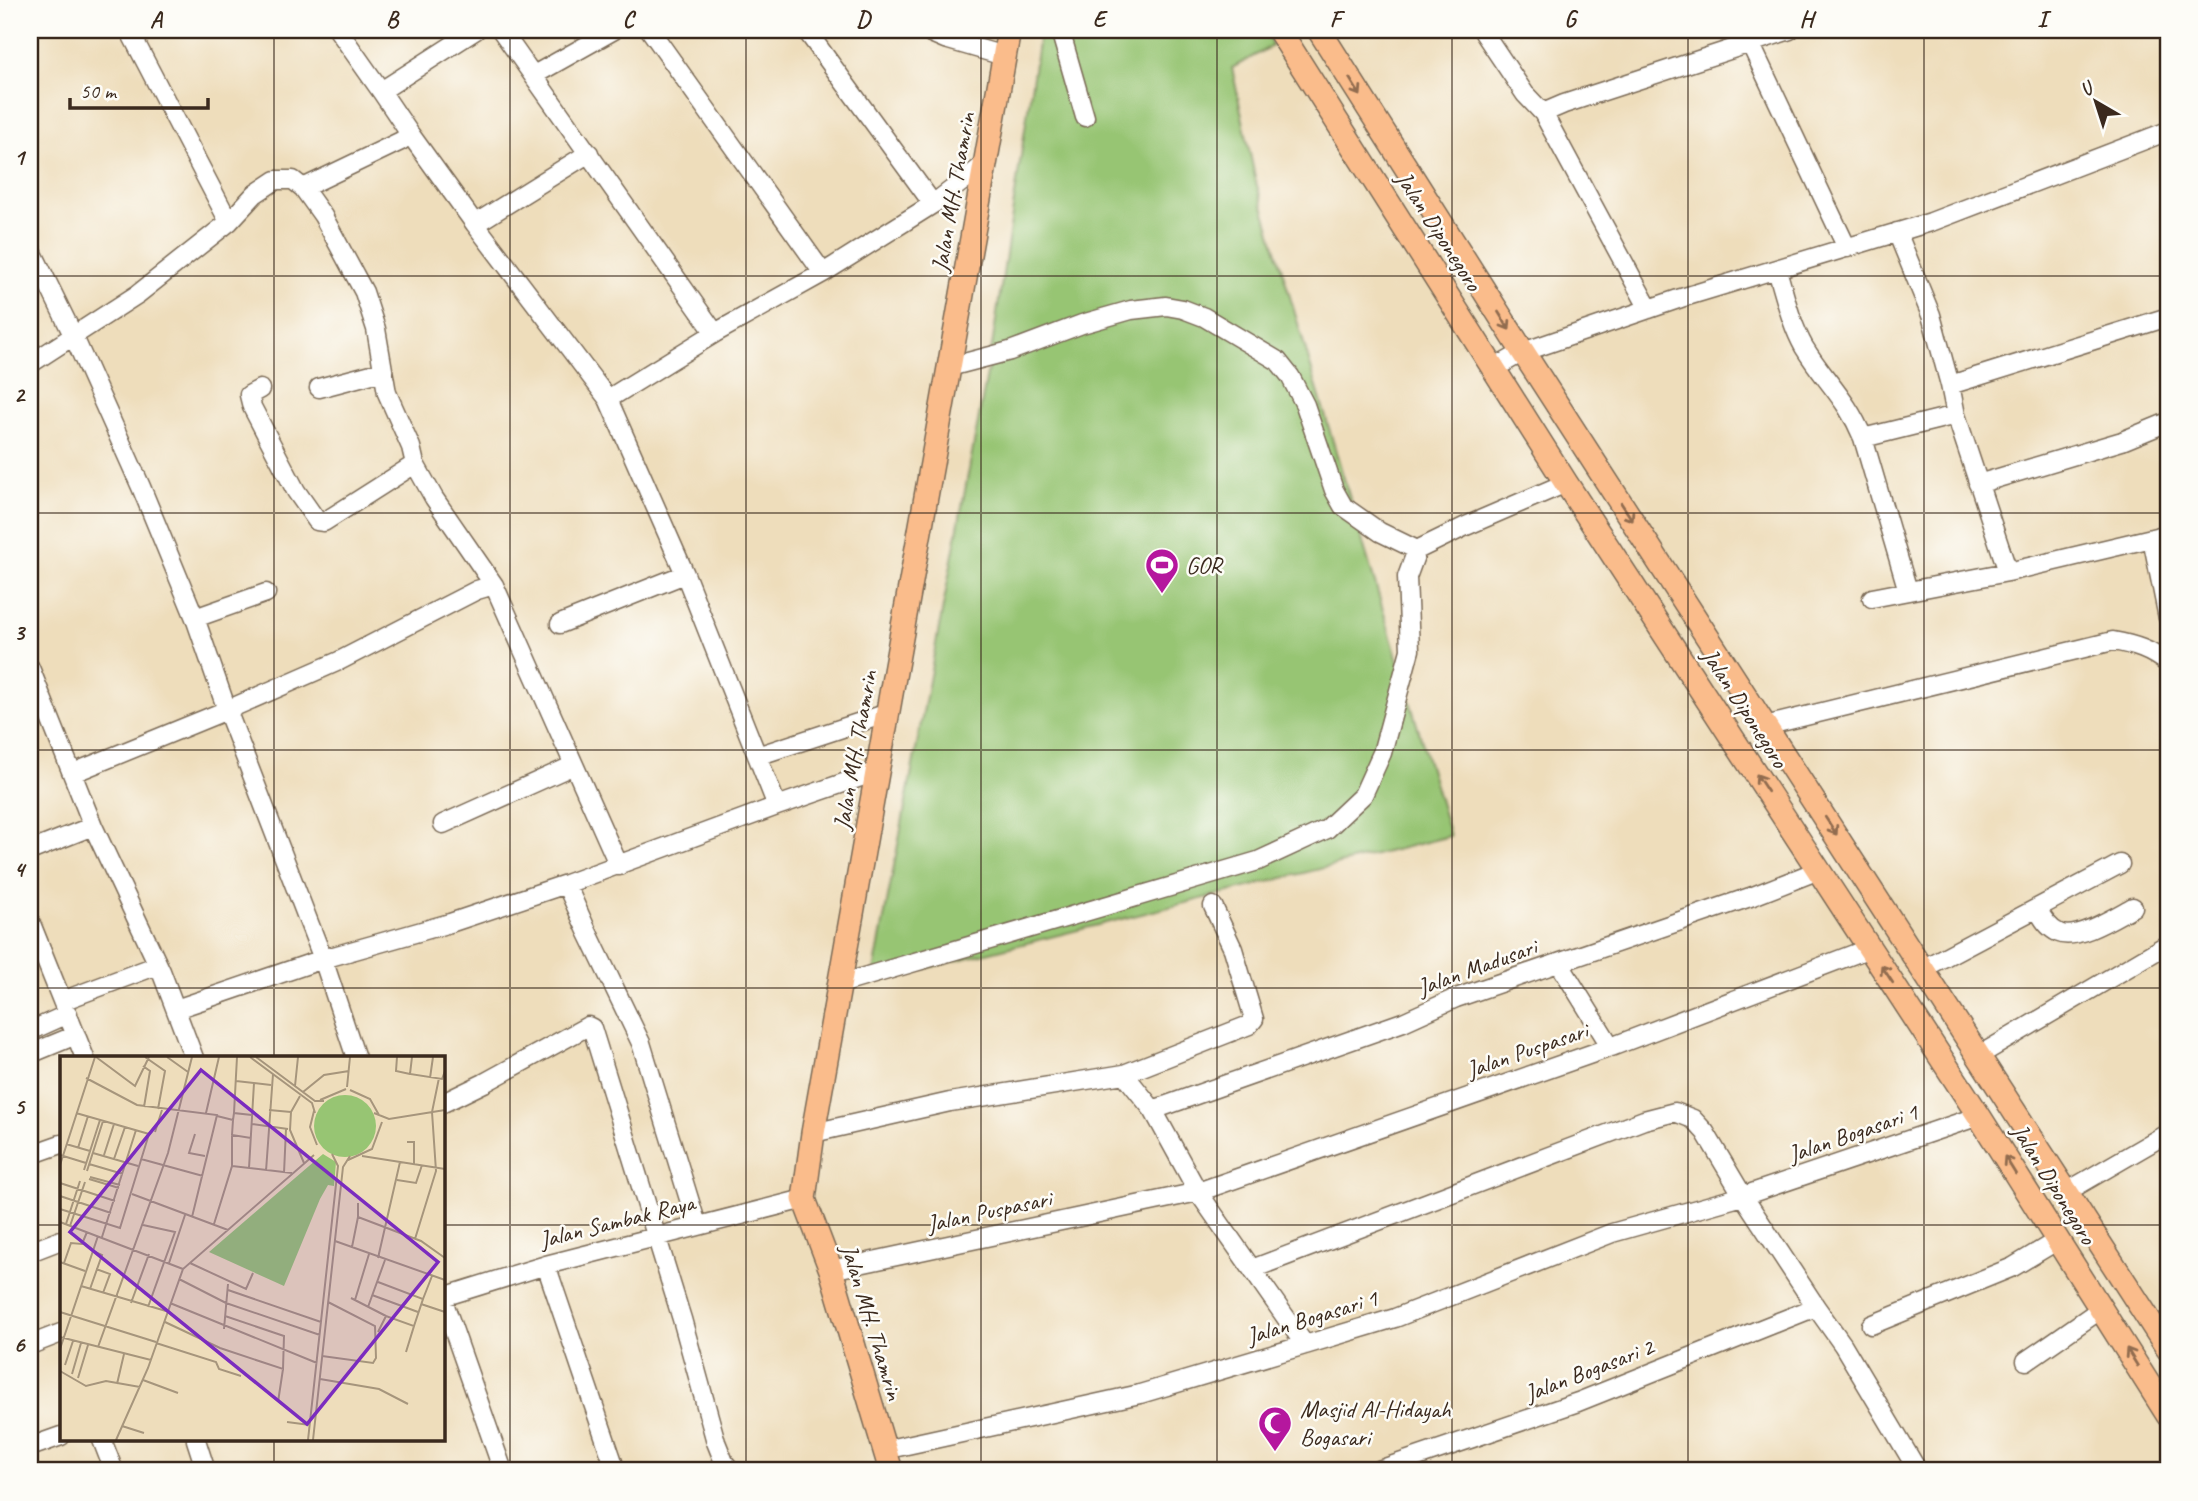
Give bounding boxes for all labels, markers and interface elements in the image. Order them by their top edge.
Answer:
text: A [150,5,164,34]
text: B [386,5,400,34]
text: C [623,5,637,34]
text: D [856,5,872,34]
text: E [1093,5,1109,34]
text: F [1330,5,1346,34]
text: G [1564,5,1579,34]
text: H [1799,5,1817,34]
text: I [2037,5,2052,34]
scale bar [70,66,208,110]
north arrow [2062,66,2132,136]
text: U [2075,75,2100,102]
one-way arrow [1349,77,1363,97]
text: 50 m [80,78,118,104]
street label: Jalan MH. Thamrin [924,109,982,275]
text: 1 [14,143,27,172]
street label: Jalan Diponegoro [1389,165,1490,298]
one-way arrow [1496,311,1511,330]
text: 2 [14,380,27,409]
one-way arrow [1619,502,1634,521]
sports icon: GOR [1143,546,1181,595]
place label: GOR [1186,550,1224,580]
text: 3 [14,618,27,647]
street label: Jalan Diponegoro [1695,642,1796,775]
street label: Jalan MH. Thamrin [826,667,884,833]
one-way arrow [1755,774,1770,793]
one-way arrow [1824,816,1838,836]
text: 4 [14,855,27,884]
street label: Jalan Madusari [1413,930,1544,1003]
one-way arrow [1879,964,1893,984]
street label: Jalan Puspasari [1462,1014,1595,1085]
inset map [60,1056,444,1442]
text: 5 [14,1092,26,1121]
street label: Jalan Bogasari 1 [1783,1096,1923,1170]
street label: Jalan Diponegoro [2005,1117,2104,1251]
one-way arrow [2003,1155,2017,1175]
street label: Jalan Puspasari [923,1182,1057,1239]
street label: Jalan Sambak Raya [536,1187,700,1255]
street label: Jalan MH. Thamrin [834,1240,910,1404]
street label: Jalan Bogasari 1 [1242,1283,1382,1351]
text: 6 [14,1330,27,1359]
street label: Jalan Bogasari 2 [1520,1331,1660,1409]
one-way arrow [2124,1348,2139,1367]
place label: Masjid Al-Hidayah Bogasari [1300,1394,1452,1452]
mosque icon: Masjid Al-Hidayah Bogasari [1256,1404,1294,1453]

